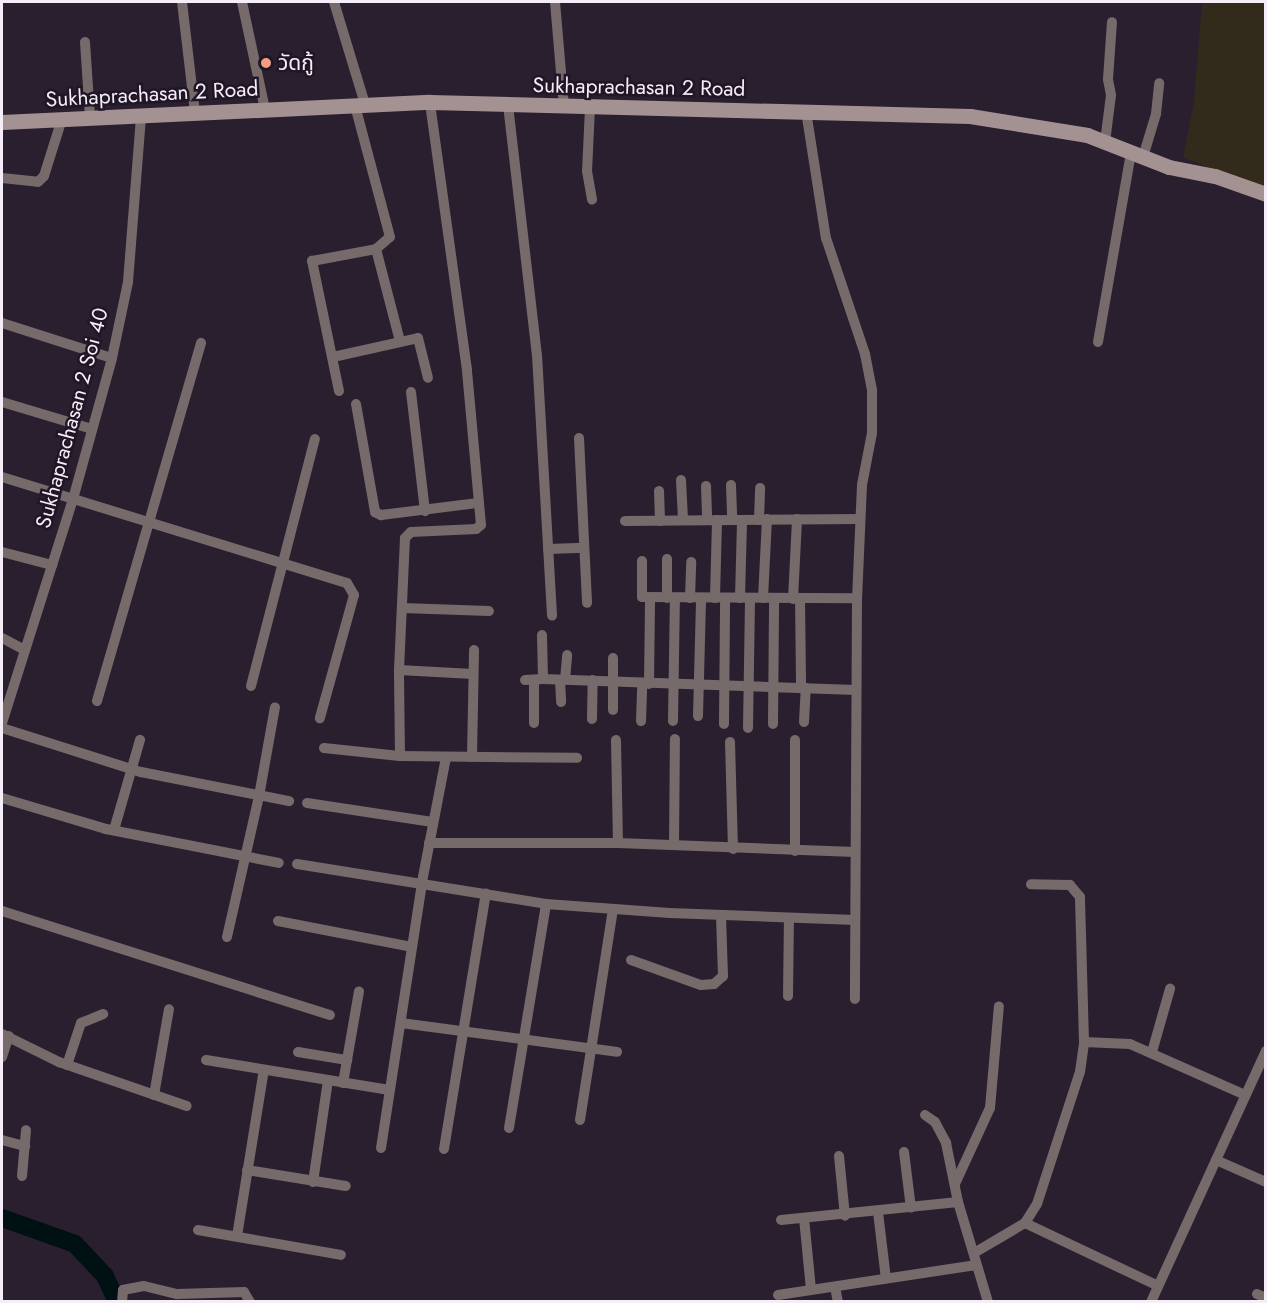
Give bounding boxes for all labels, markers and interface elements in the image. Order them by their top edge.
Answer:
place label: วัดกู้ [278,50,314,76]
marker: วัดกู้ [259,56,273,70]
street label: Sukhaprachasan 2 Road [532,73,746,101]
street label: Sukhaprachasan 2 Road [45,76,259,112]
street label: Sukhaprachasan 2 Soi 40 [30,305,114,531]

